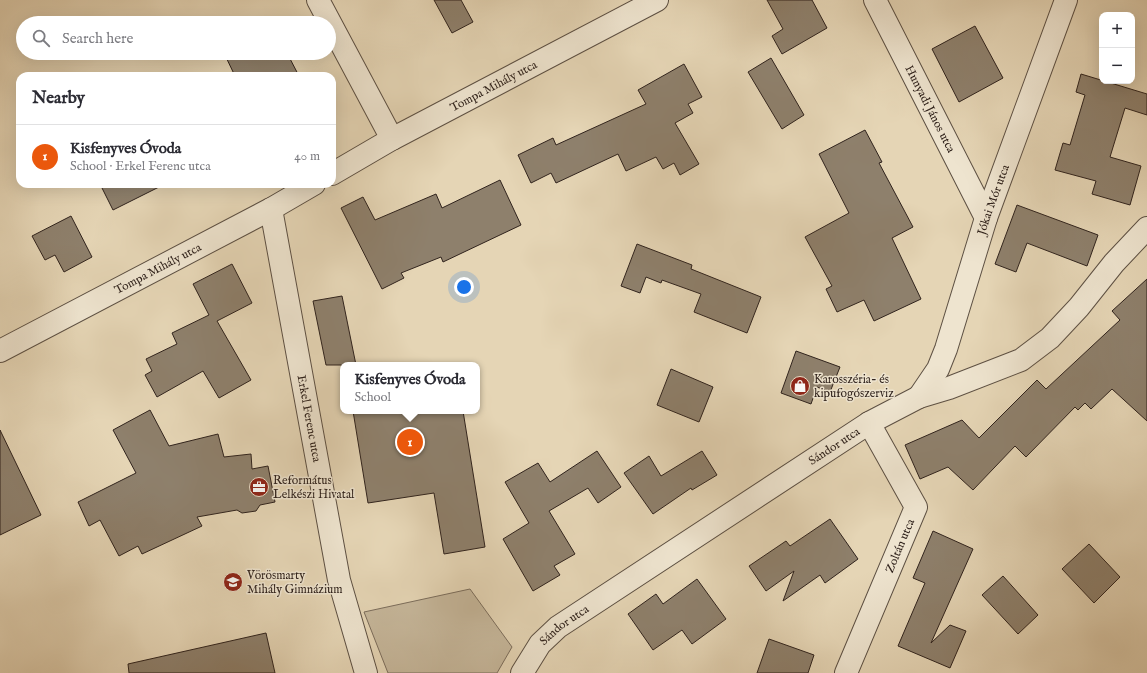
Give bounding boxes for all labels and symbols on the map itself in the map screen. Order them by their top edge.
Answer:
street label: Tompa Mihály utca [448,57,540,115]
street label: Hunyadi János utca [901,63,959,156]
street label: Jókai Mór utca [974,162,1013,239]
street label: Tompa Mihály utca [112,239,205,298]
your location [454,277,474,297]
place label: Karosszéria- és kipufogószerviz [814,372,894,402]
street label: Erkel Ferenc utca [294,374,324,464]
shop icon: Karosszéria- és kipufogószerviz [789,375,811,397]
street label: Sándor utca [806,424,863,469]
pin: 1 [397,427,423,457]
place label: Református Lelkészi Hivatal [273,473,355,502]
office icon: Református Lelkészi Hivatal [248,476,270,498]
street label: Zoltán utca [882,516,918,575]
place label: Vörösmarty Mihály Gimnázium [246,568,343,597]
school or university icon: Vörösmarty Mihály Gimnázium [222,571,244,593]
street label: Sándor utca [536,601,593,649]

